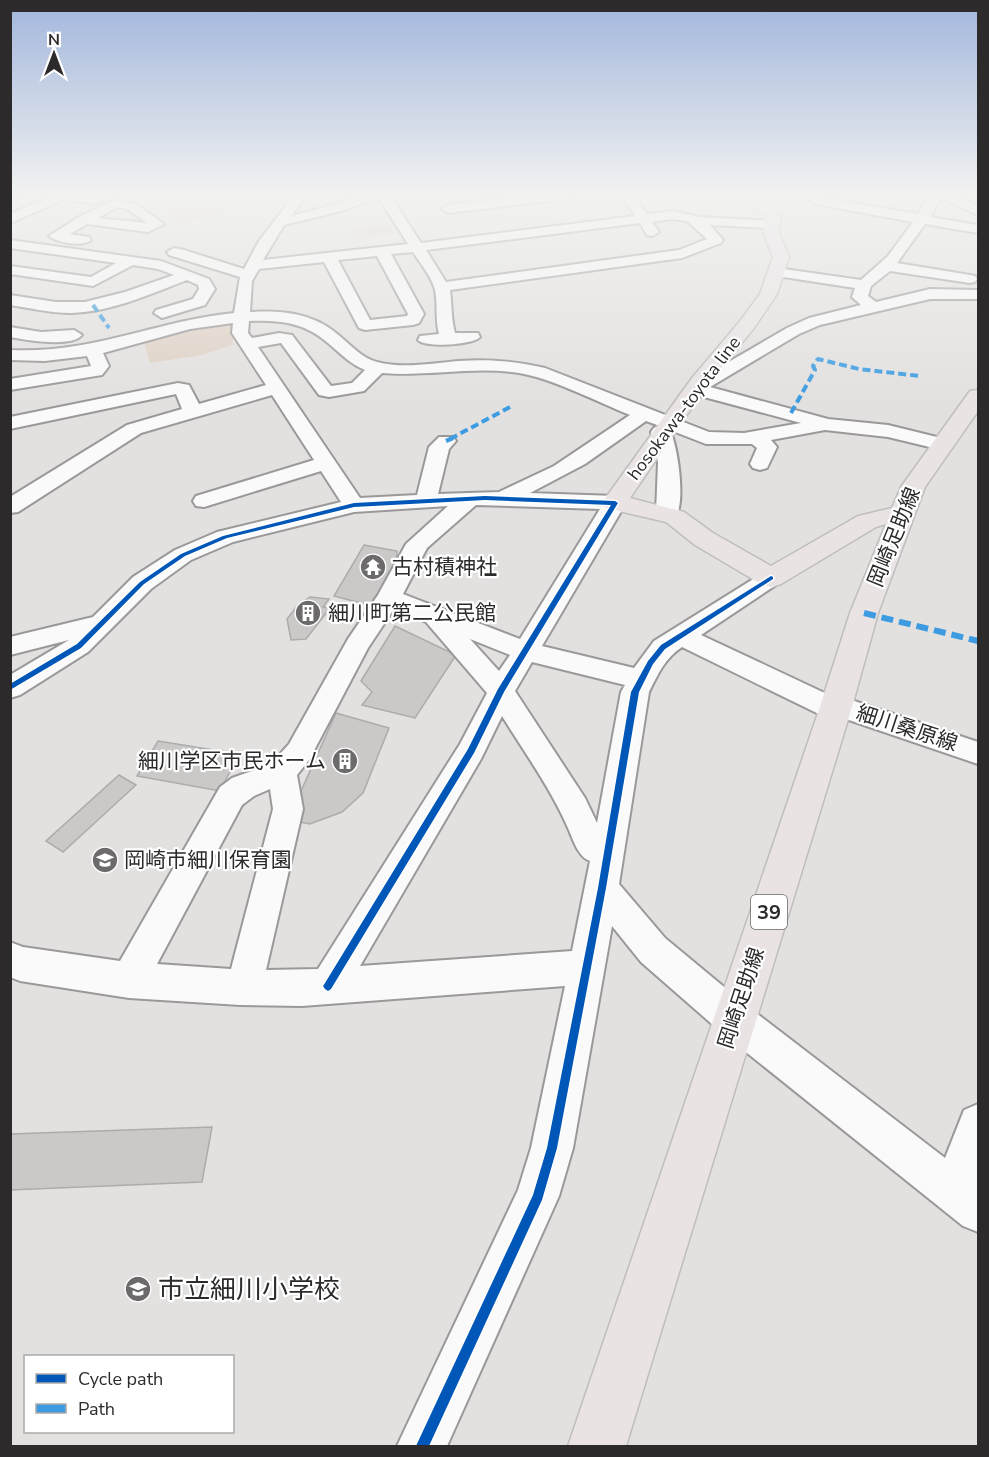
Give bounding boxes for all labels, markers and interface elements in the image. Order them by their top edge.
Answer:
north arrow [24,24,84,84]
text: N [48,29,60,51]
street label: hosokawa-toyota line [622,331,746,485]
street label: 岡崎足助線 [861,483,927,591]
temple icon: 古村積神社 [358,552,388,582]
place label: 古村積神社 [392,553,497,581]
building icon: 細川町第二公民館 [293,598,323,628]
place label: 細川町第二公民館 [328,599,496,627]
street label: 細川桑原線 [853,698,961,758]
building icon: 細川学区市民ホーム [330,746,360,776]
place label: 細川学区市民ホーム [138,747,326,775]
school or university icon: 岡崎市細川保育園 [90,845,120,875]
place label: 岡崎市細川保育園 [124,846,292,874]
road number: 39 [751,895,787,929]
street label: 岡崎足助線 [711,944,771,1052]
place label: 市立細川小学校 [158,1272,340,1307]
school or university icon: 市立細川小学校 [123,1274,153,1304]
legend [24,1355,234,1433]
text: Cycle path [78,1367,163,1391]
text: Path [78,1397,115,1421]

